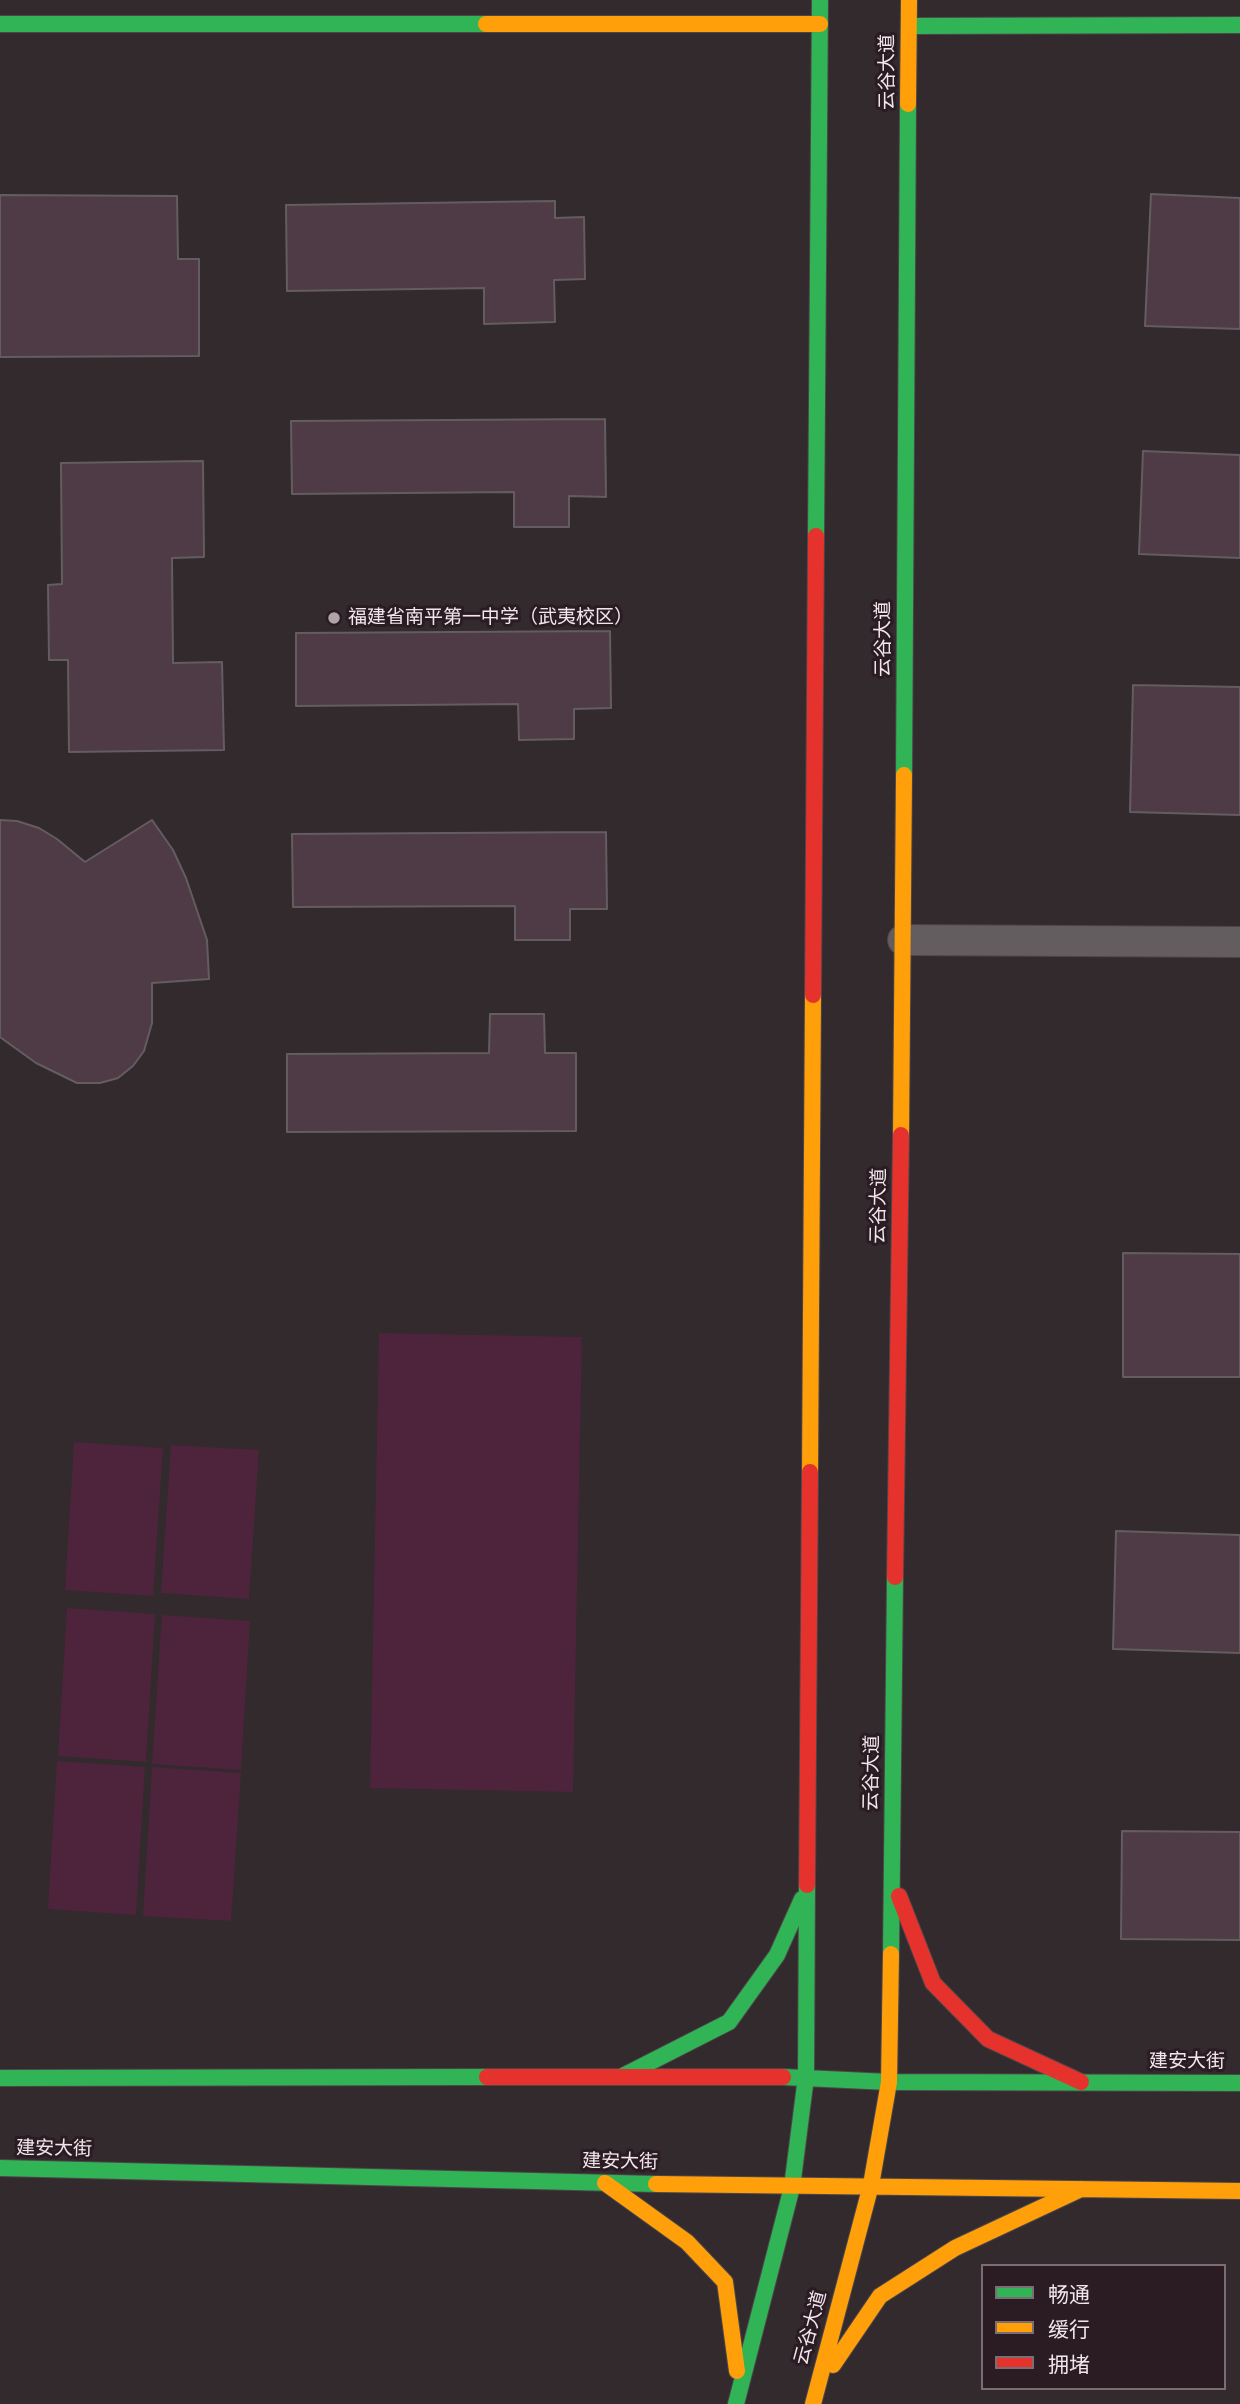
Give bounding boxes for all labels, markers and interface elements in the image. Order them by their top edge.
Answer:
street label: 云谷大道 [877,34,899,110]
street label: 云谷大道 [873,601,895,677]
place label: 福建省南平第一中学（武夷校区） [348,607,633,629]
marker: 福建省南平第一中学（武夷校区） [326,610,342,626]
street label: 云谷大道 [867,1168,891,1244]
street label: 云谷大道 [860,1735,884,1811]
street label: 建安大街 [1149,2051,1225,2073]
street label: 建安大街 [16,2137,92,2161]
street label: 建安大街 [582,2150,658,2174]
legend [981,2264,1226,2390]
text: 畅通 [1048,2282,1090,2308]
street label: 云谷大道 [790,2288,832,2368]
text: 缓行 [1048,2317,1090,2343]
text: 拥堵 [1048,2352,1090,2378]

